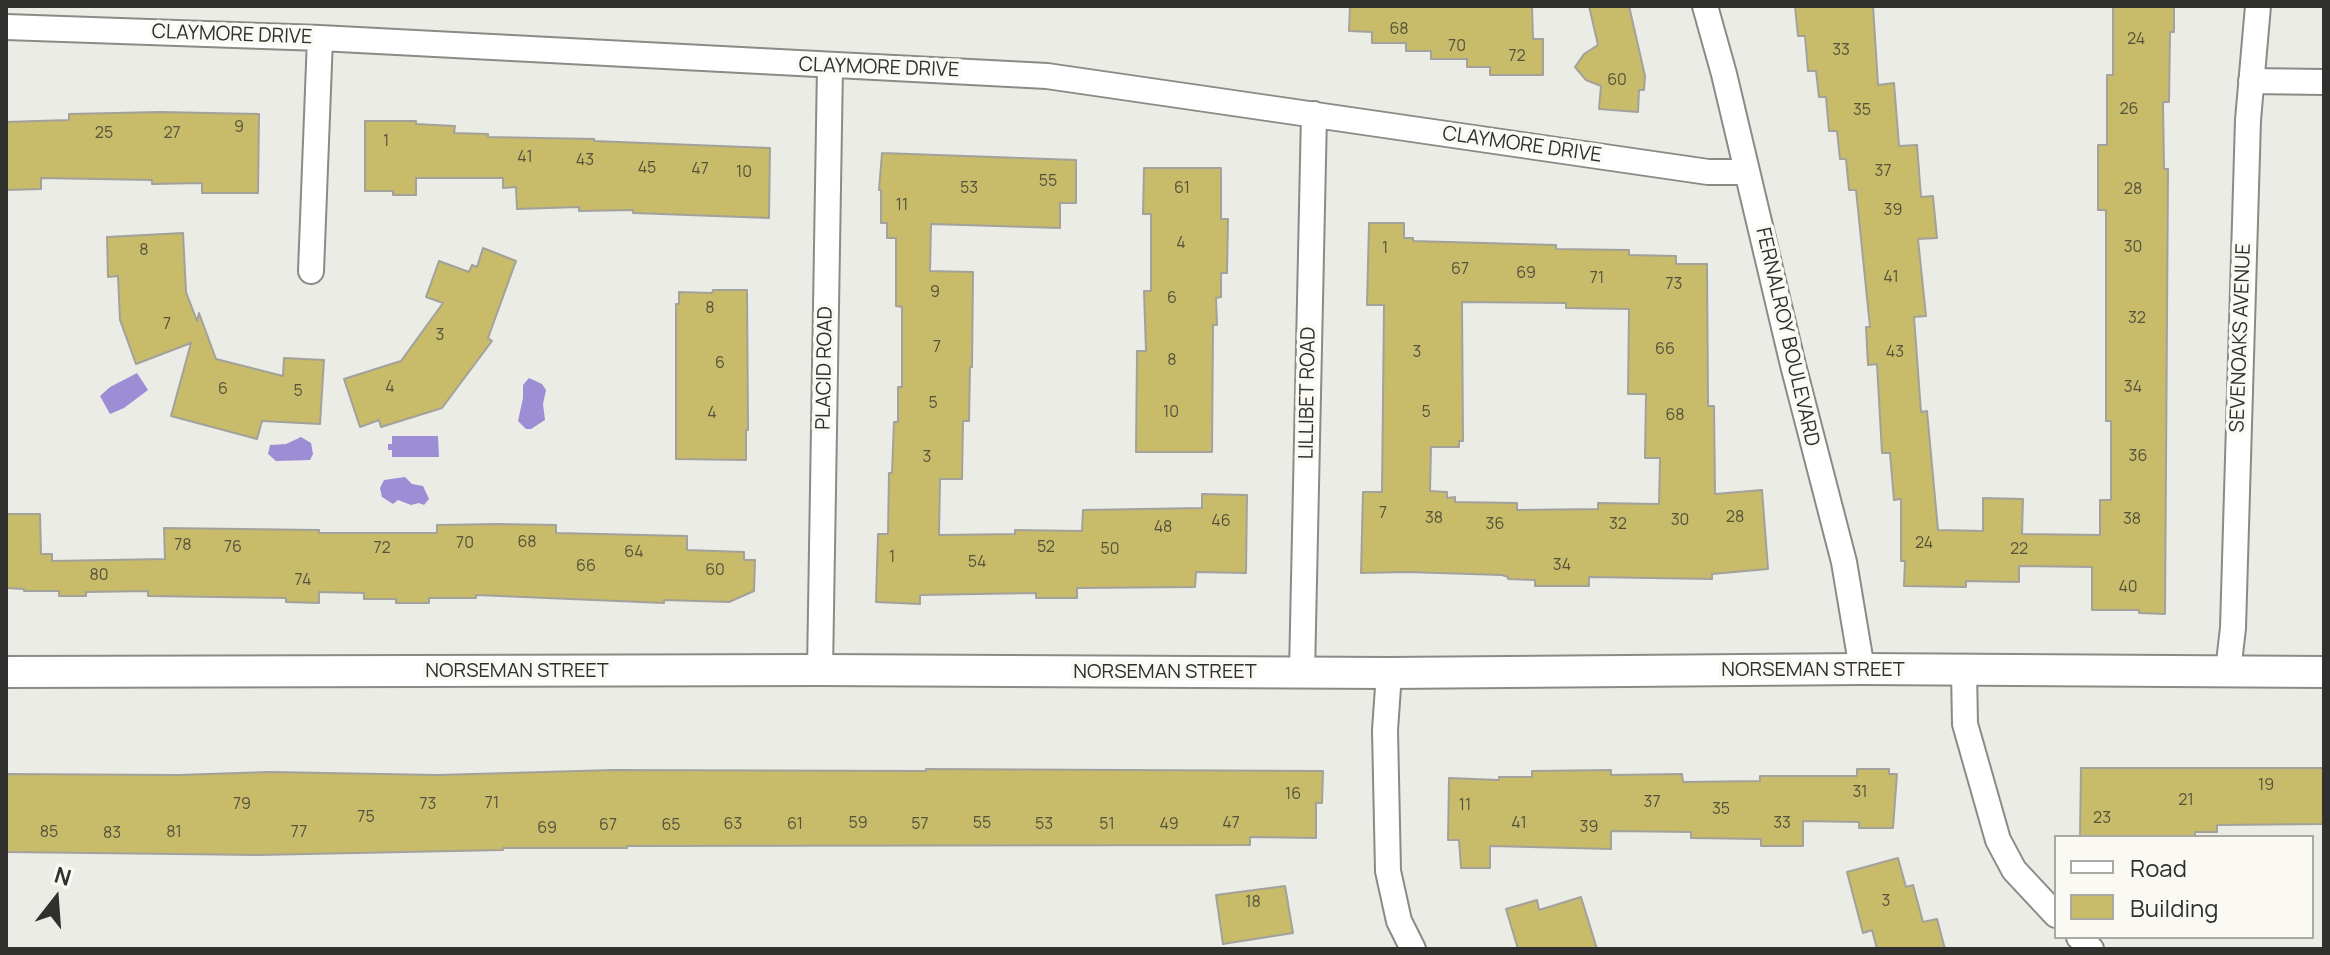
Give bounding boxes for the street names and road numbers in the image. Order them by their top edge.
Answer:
street label: CLAYMORE DRIVE [151,20,313,50]
street label: CLAYMORE DRIVE [798,53,960,83]
street label: CLAYMORE DRIVE [1441,122,1603,168]
street label: FERNALROY BOULEVARD [1750,225,1824,449]
street label: SEVENOAKS AVENUE [2226,243,2256,433]
street label: PLACID ROAD [812,306,838,430]
street label: LILLIBET ROAD [1295,327,1321,459]
street label: NORSEMAN STREET [1721,658,1905,682]
street label: NORSEMAN STREET [425,659,609,683]
street label: NORSEMAN STREET [1073,660,1257,684]

